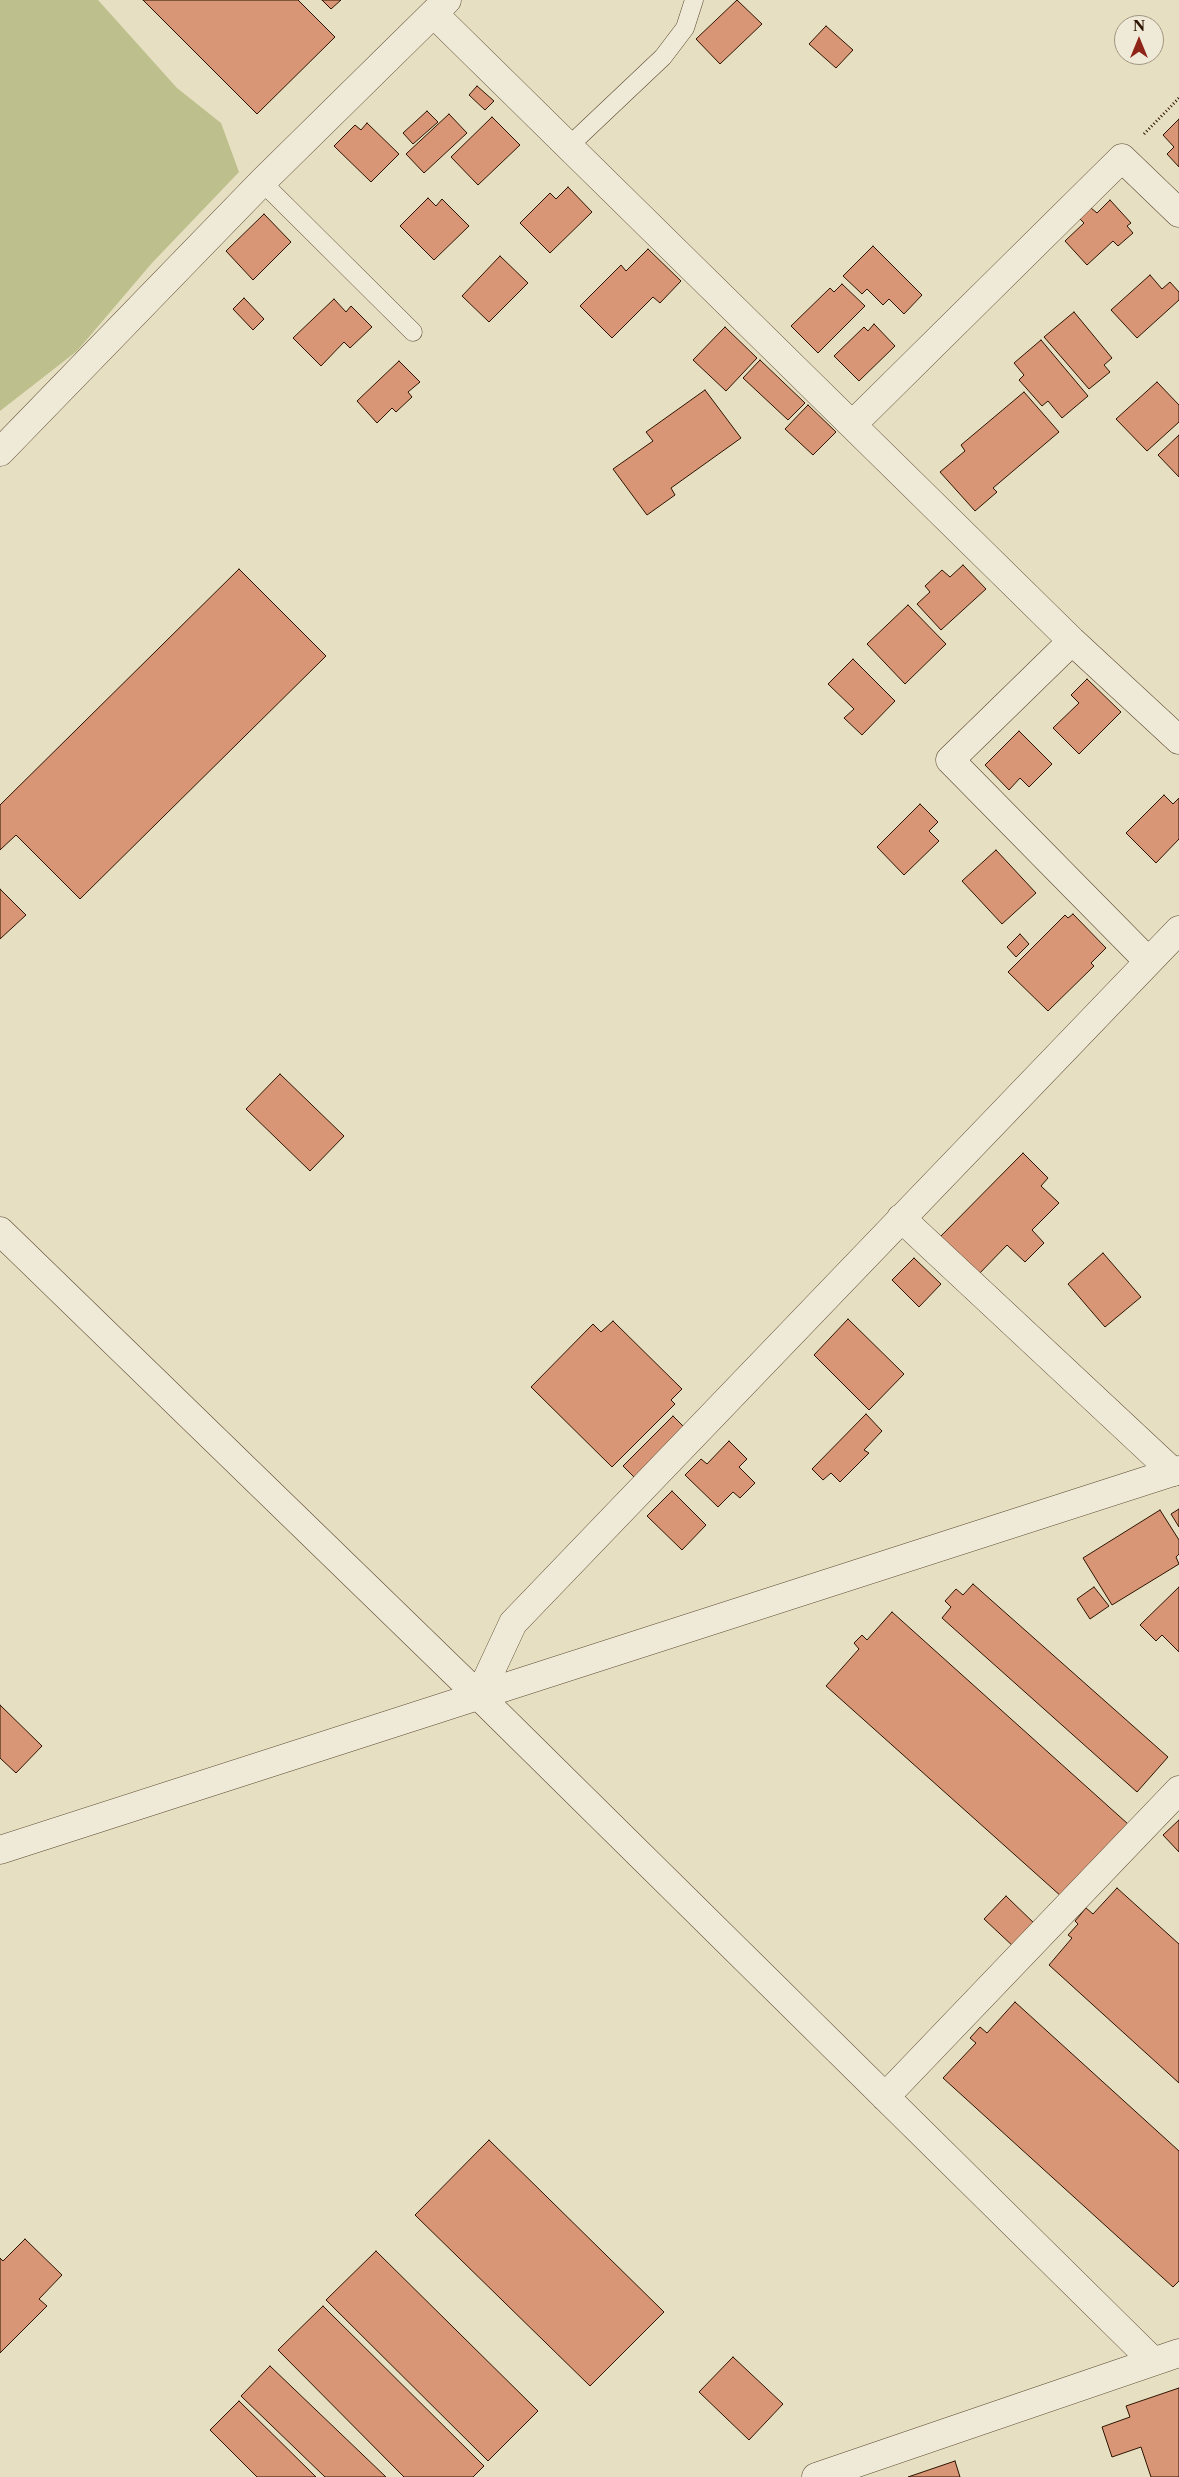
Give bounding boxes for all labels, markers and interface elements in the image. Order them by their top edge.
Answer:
north arrow [1114,15,1164,65]
text: N [1133,17,1145,35]

